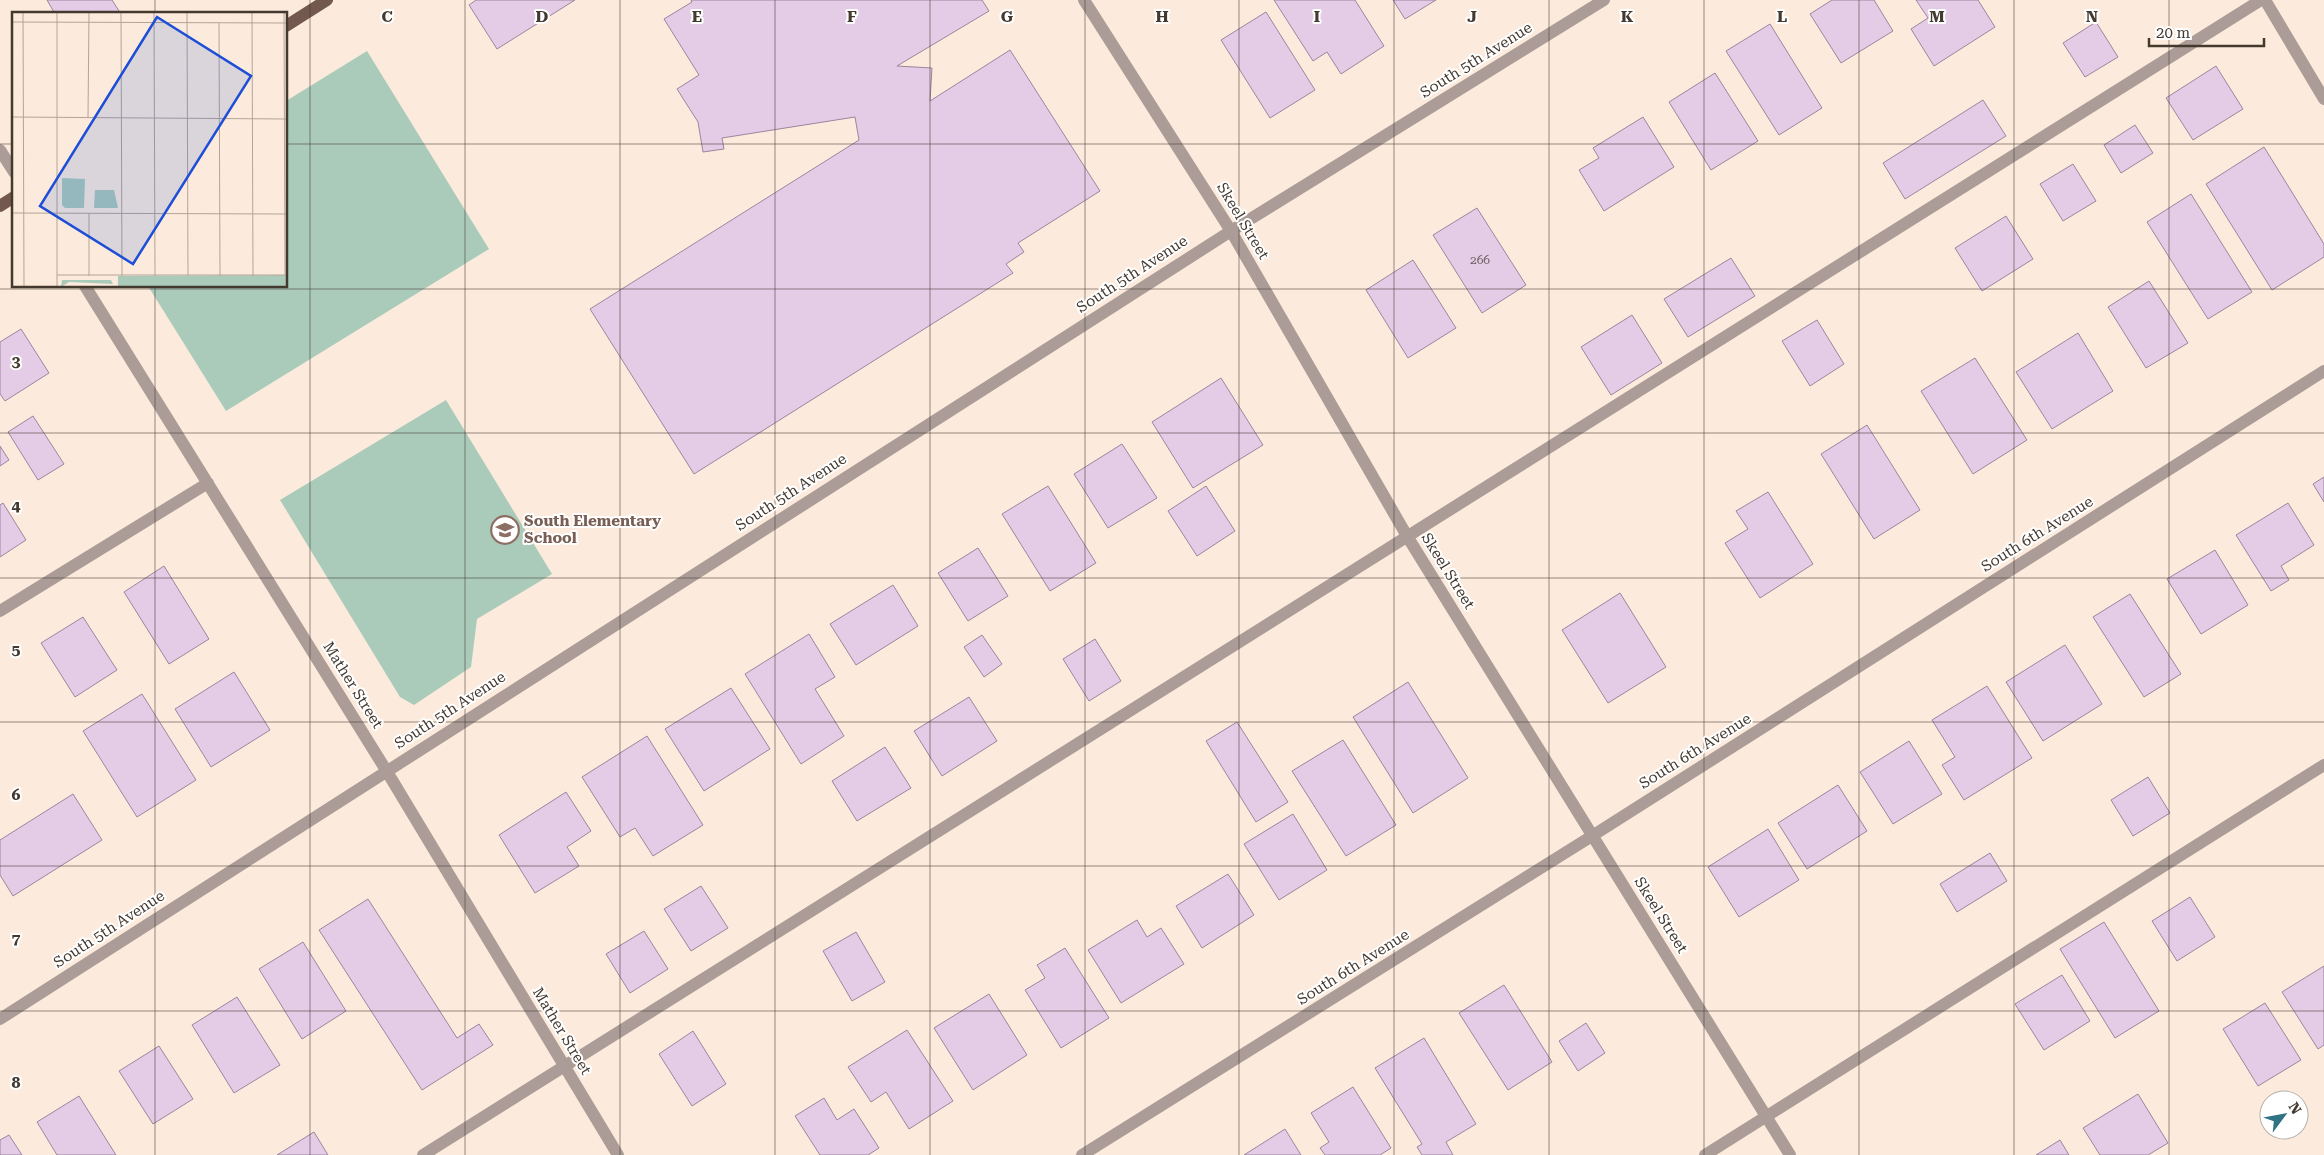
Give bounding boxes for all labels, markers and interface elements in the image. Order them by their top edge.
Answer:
text: C [381,7,393,26]
text: D [536,7,549,26]
text: E [692,7,702,26]
text: F [847,7,857,26]
text: G [1001,7,1014,26]
text: H [1155,7,1169,26]
text: I [1314,7,1320,26]
text: J [1467,7,1477,26]
text: K [1621,7,1634,26]
text: L [1777,7,1787,26]
text: M [1929,7,1945,26]
text: N [2086,7,2098,26]
inset map [12,12,288,288]
scale bar [2149,15,2264,47]
street label: South 5th Avenue [1417,18,1535,102]
text: 20 m [2156,24,2191,42]
street label: Skeel Street [1213,179,1273,263]
street label: South 5th Avenue [1073,231,1191,317]
house number: 266 [1470,253,1490,267]
text: 3 [12,352,21,371]
street label: South 5th Avenue [732,449,850,535]
street label: South 6th Avenue [1978,492,2096,576]
text: 4 [12,496,21,515]
place label: South Elementary School [524,512,661,547]
school or university icon: South Elementary School [490,515,520,545]
street label: Skeel Street [1418,530,1479,613]
street label: Mather Street [319,638,387,732]
text: 5 [12,640,21,659]
street label: South 5th Avenue [391,667,509,753]
street label: South 6th Avenue [1636,709,1754,793]
text: 6 [12,785,21,804]
street label: Skeel Street [1631,874,1692,957]
street label: South 5th Avenue [50,886,168,972]
street label: South 6th Avenue [1294,925,1412,1009]
text: 7 [12,929,21,948]
street label: Mather Street [529,984,595,1078]
text: 8 [12,1073,21,1092]
north arrow [2259,1090,2309,1140]
text: N [2285,1099,2305,1117]

